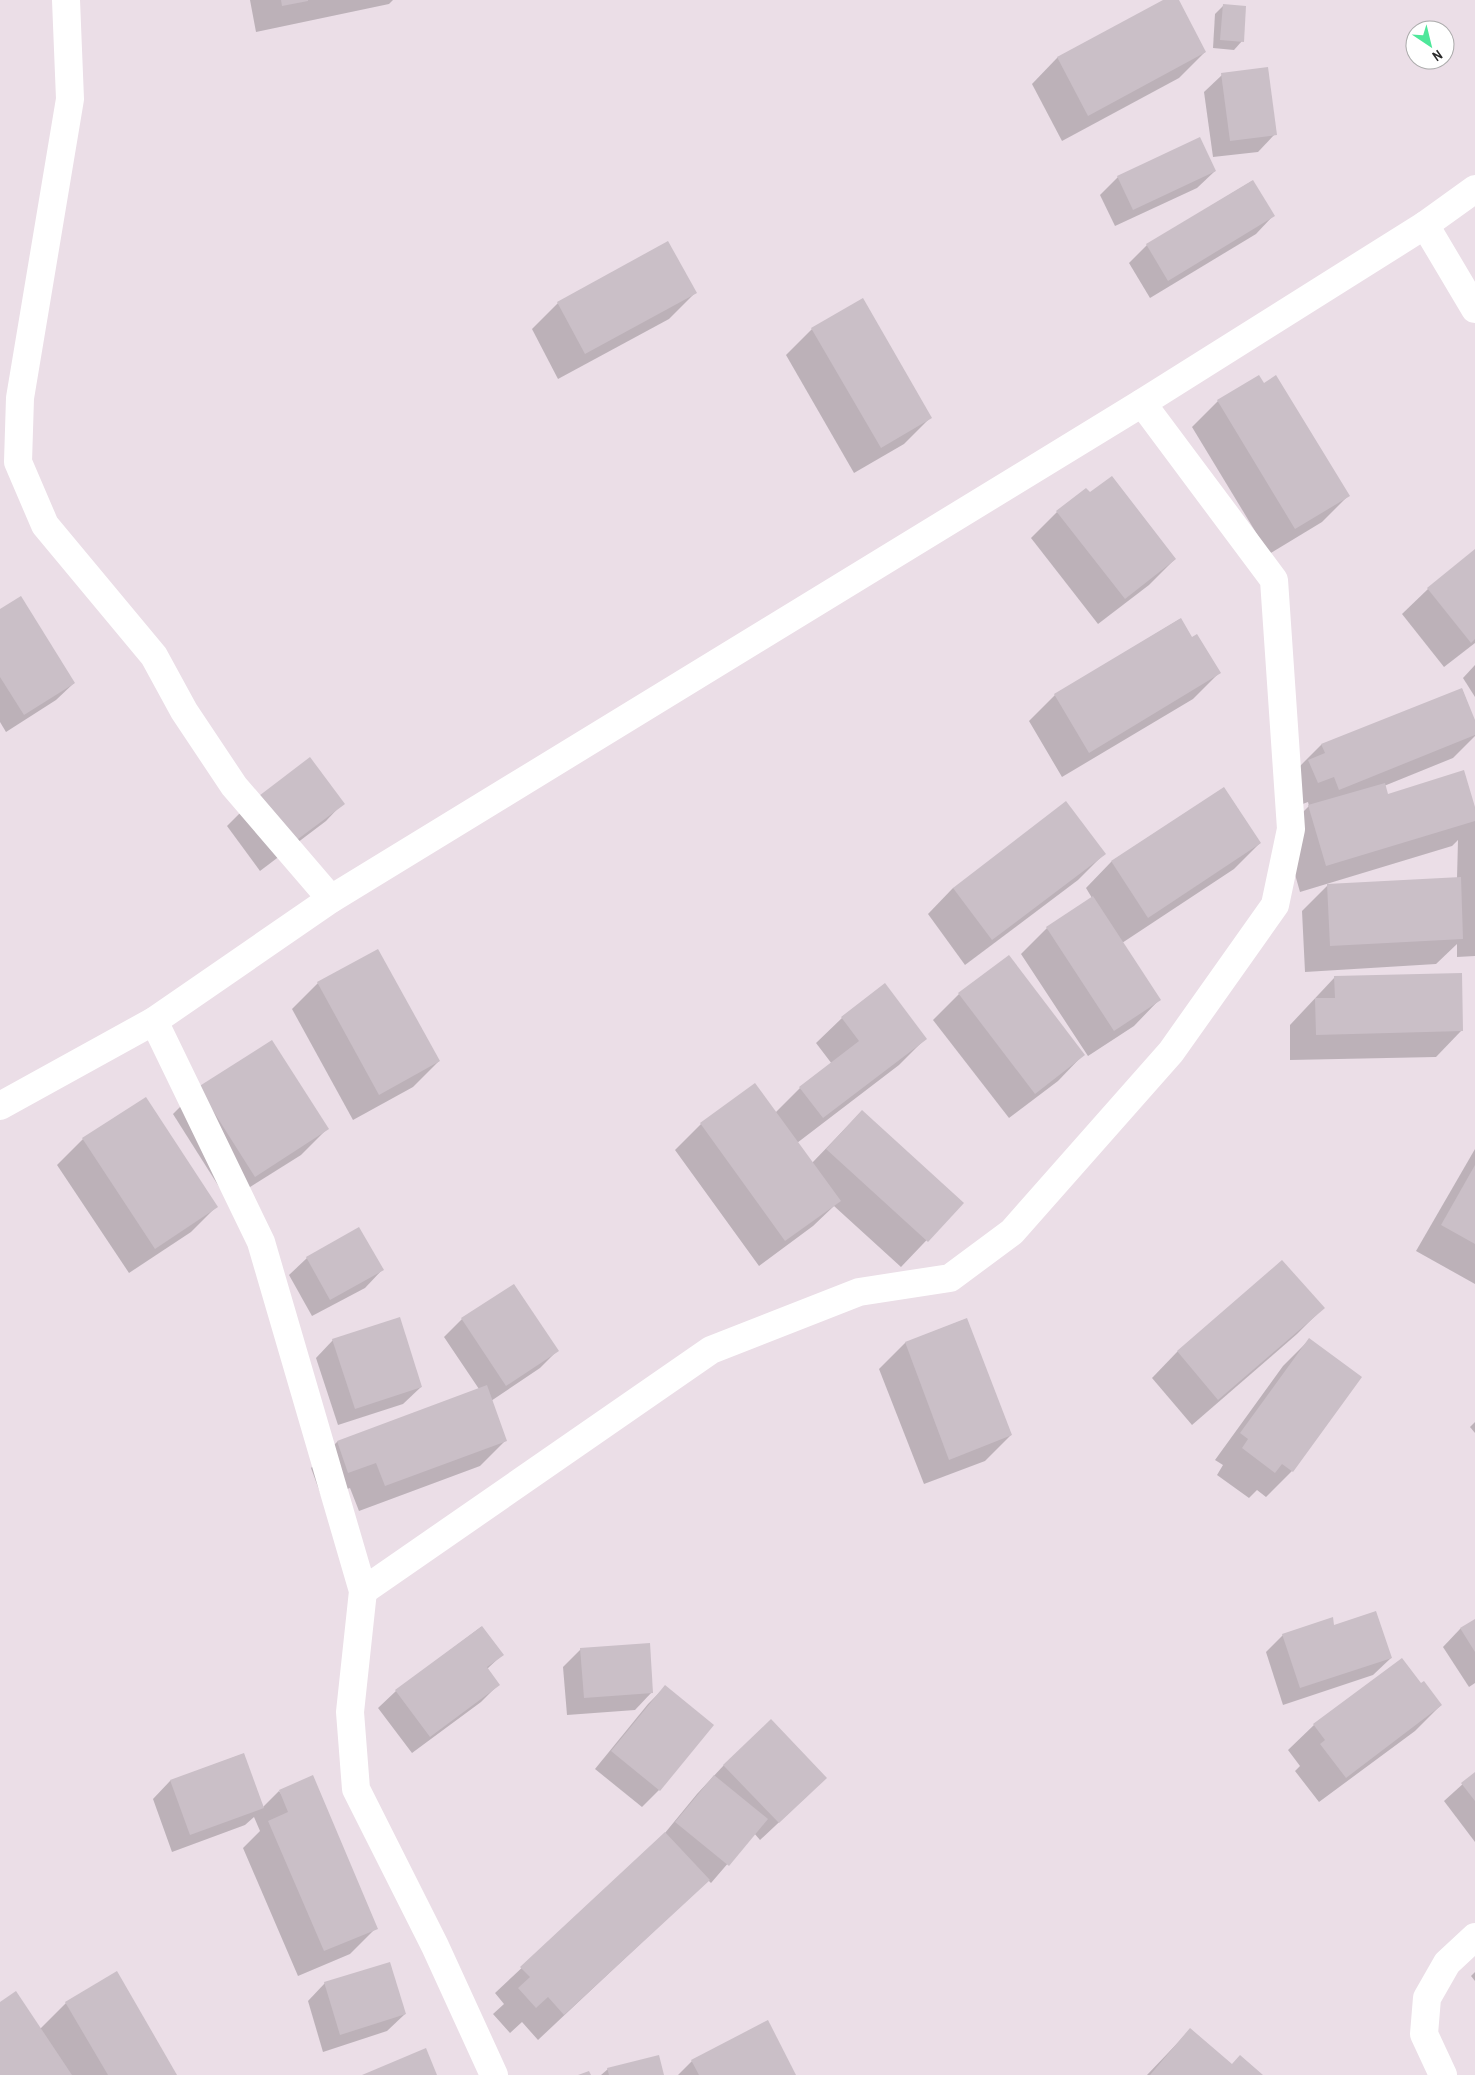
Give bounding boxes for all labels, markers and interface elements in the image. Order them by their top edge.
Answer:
north arrow [1405,20,1455,70]
text: N [1429,46,1446,65]

